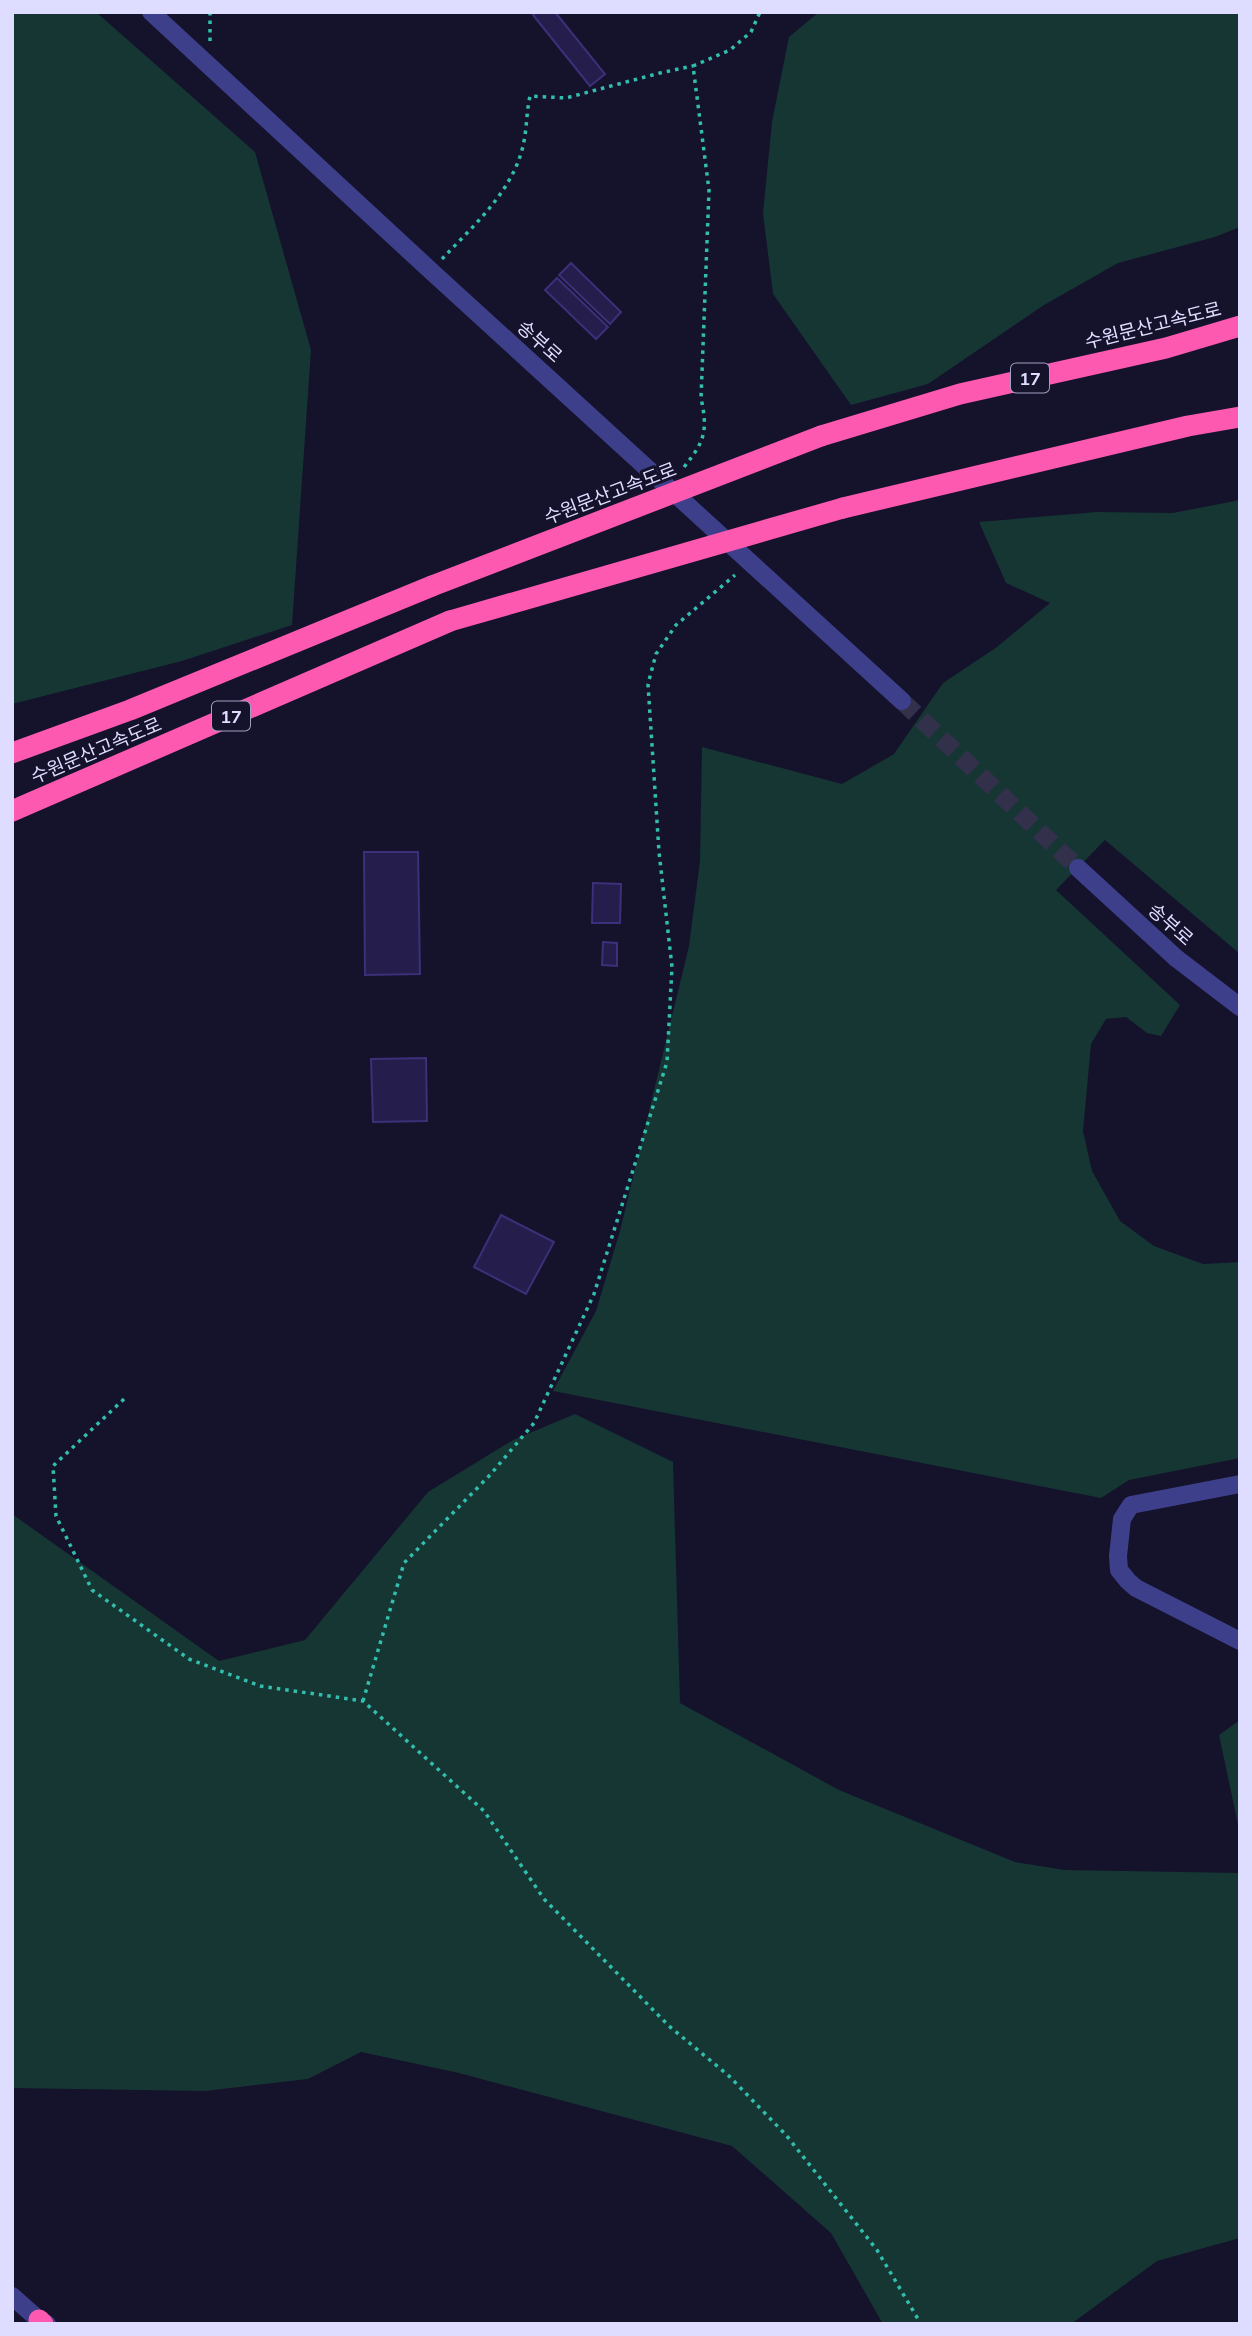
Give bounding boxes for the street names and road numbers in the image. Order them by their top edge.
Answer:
street label: 수원문산고속도로 [1082,296,1224,354]
street label: 송부로 [512,315,568,367]
road number: 17 [1011,364,1049,392]
street label: 수원문산고속도로 [540,457,680,529]
road number: 17 [212,702,250,730]
street label: 수원문산고속도로 [27,712,165,788]
street label: 송부로 [1143,898,1199,950]

